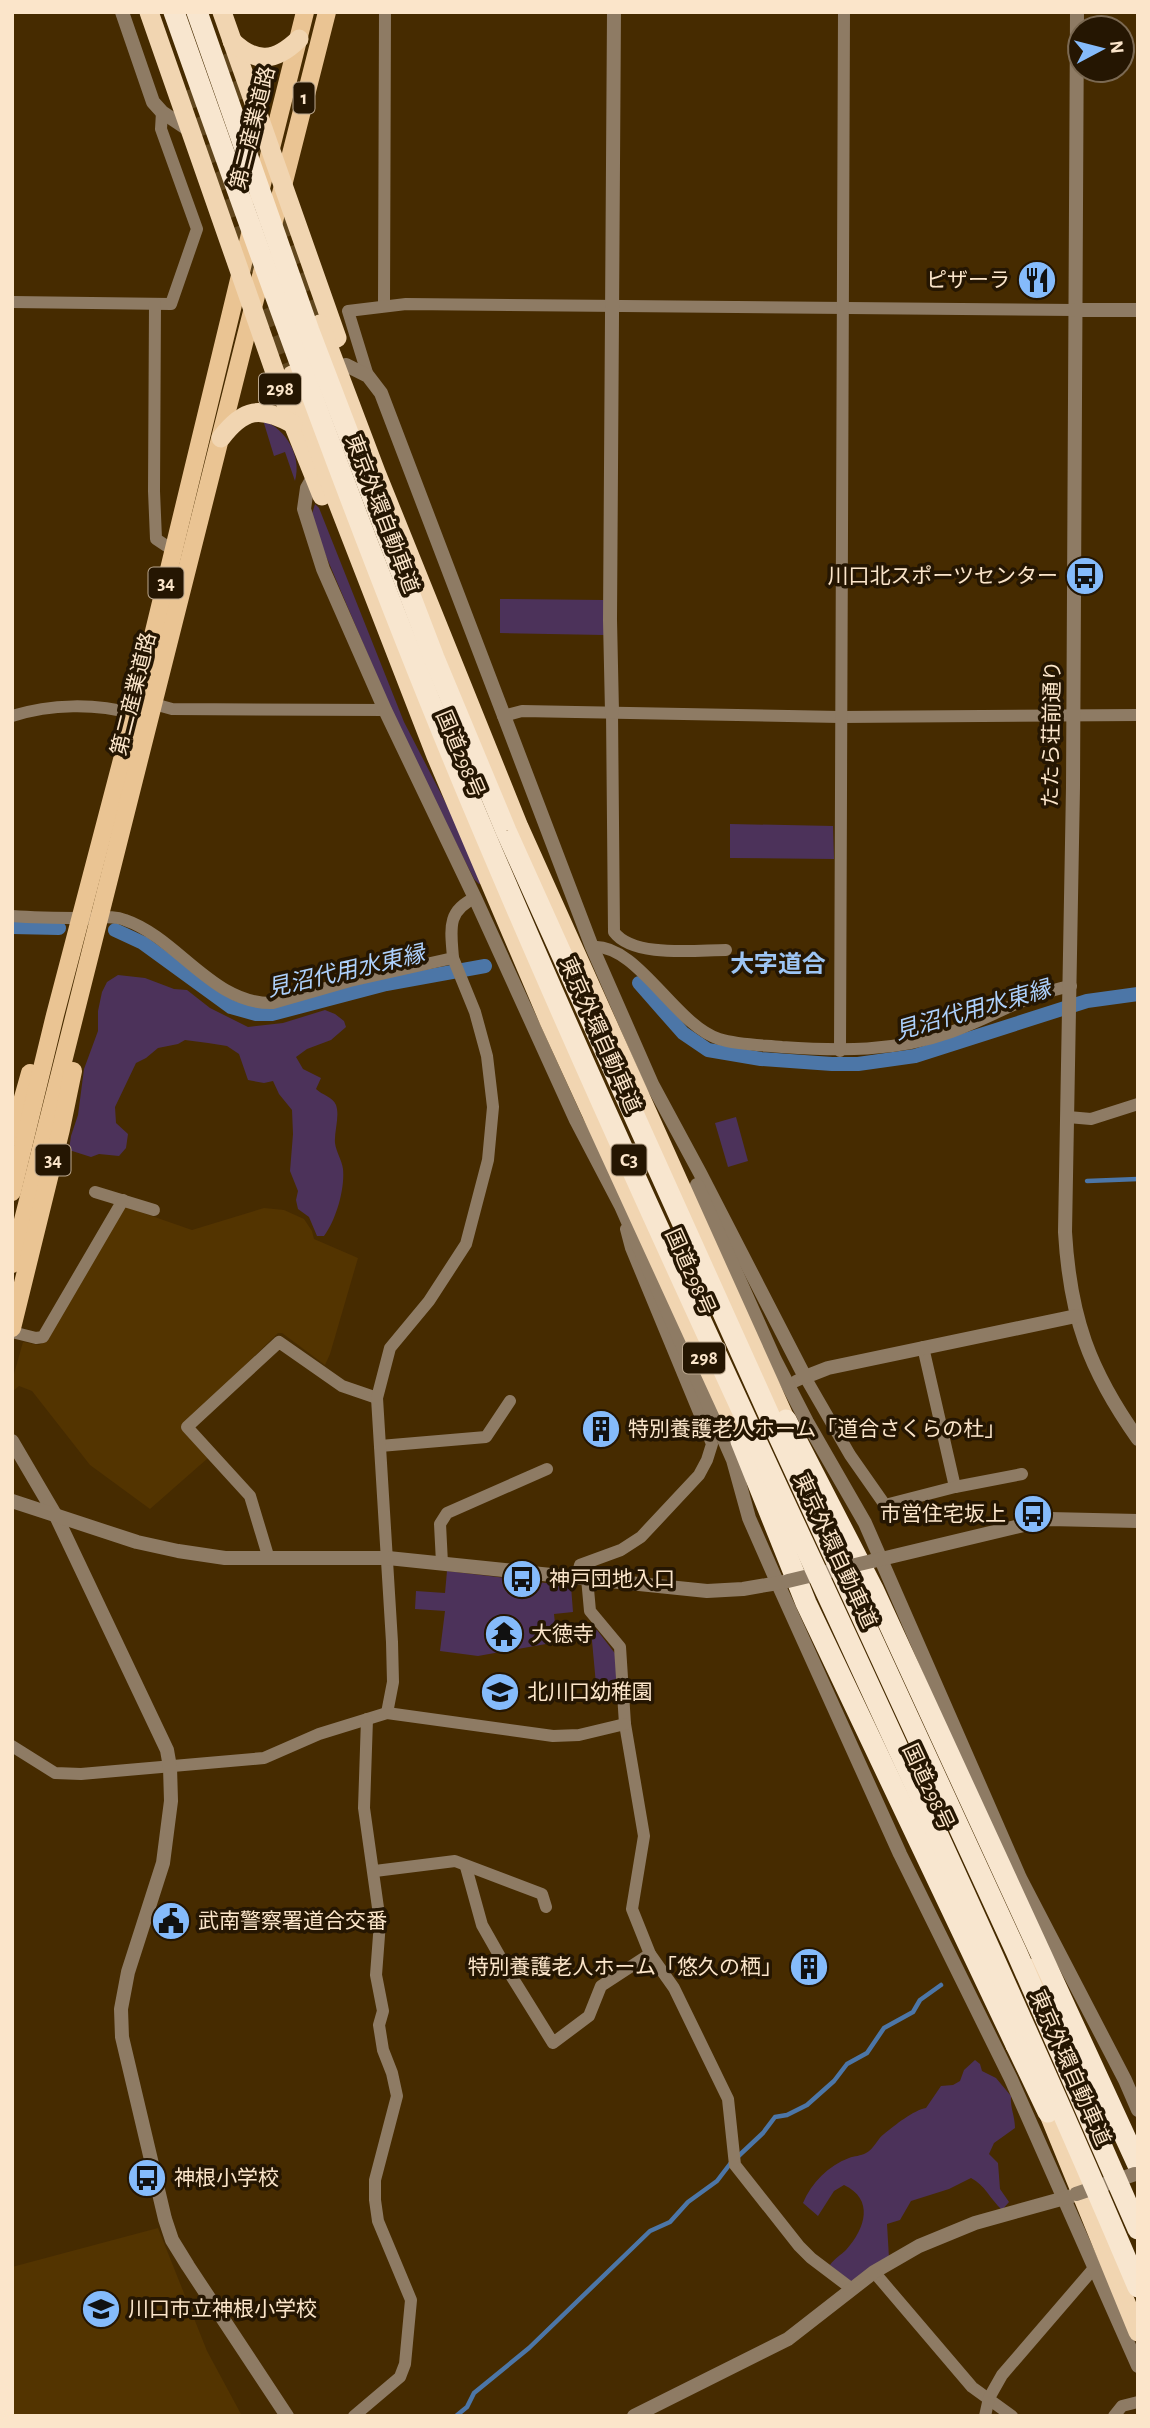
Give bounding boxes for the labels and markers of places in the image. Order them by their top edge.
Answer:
restaurant icon: ピザーラ [1016,259,1058,301]
place label: ピザーラ [926,269,1010,291]
bus stop icon: 川口北スポーツセンター [1064,555,1106,597]
place label: 川口北スポーツセンター [827,565,1058,587]
building icon: 特別養護老人ホーム「道合さくらの杜」 [580,1408,622,1450]
place label: 特別養護老人ホーム「道合さくらの杜」 [628,1418,1005,1440]
bus stop icon: 市営住宅坂上 [1012,1493,1054,1535]
place label: 市営住宅坂上 [880,1503,1006,1525]
bus stop icon: 神戸団地入口 [501,1558,543,1600]
place label: 神戸団地入口 [549,1568,675,1590]
temple icon: 大徳寺 [483,1613,525,1655]
place label: 大徳寺 [531,1623,594,1645]
school or university icon: 北川口幼稚園 [479,1671,521,1713]
place label: 北川口幼稚園 [527,1681,653,1703]
public building icon: 武南警察署道合交番 [150,1900,192,1942]
place label: 武南警察署道合交番 [198,1910,387,1932]
building icon: 特別養護老人ホーム「悠久の栖」 [788,1946,830,1988]
place label: 特別養護老人ホーム「悠久の栖」 [468,1956,782,1978]
bus stop icon: 神根小学校 [126,2157,168,2199]
place label: 神根小学校 [174,2167,279,2189]
school or university icon: 川口市立神根小学校 [80,2288,122,2330]
place label: 川口市立神根小学校 [128,2298,317,2320]

